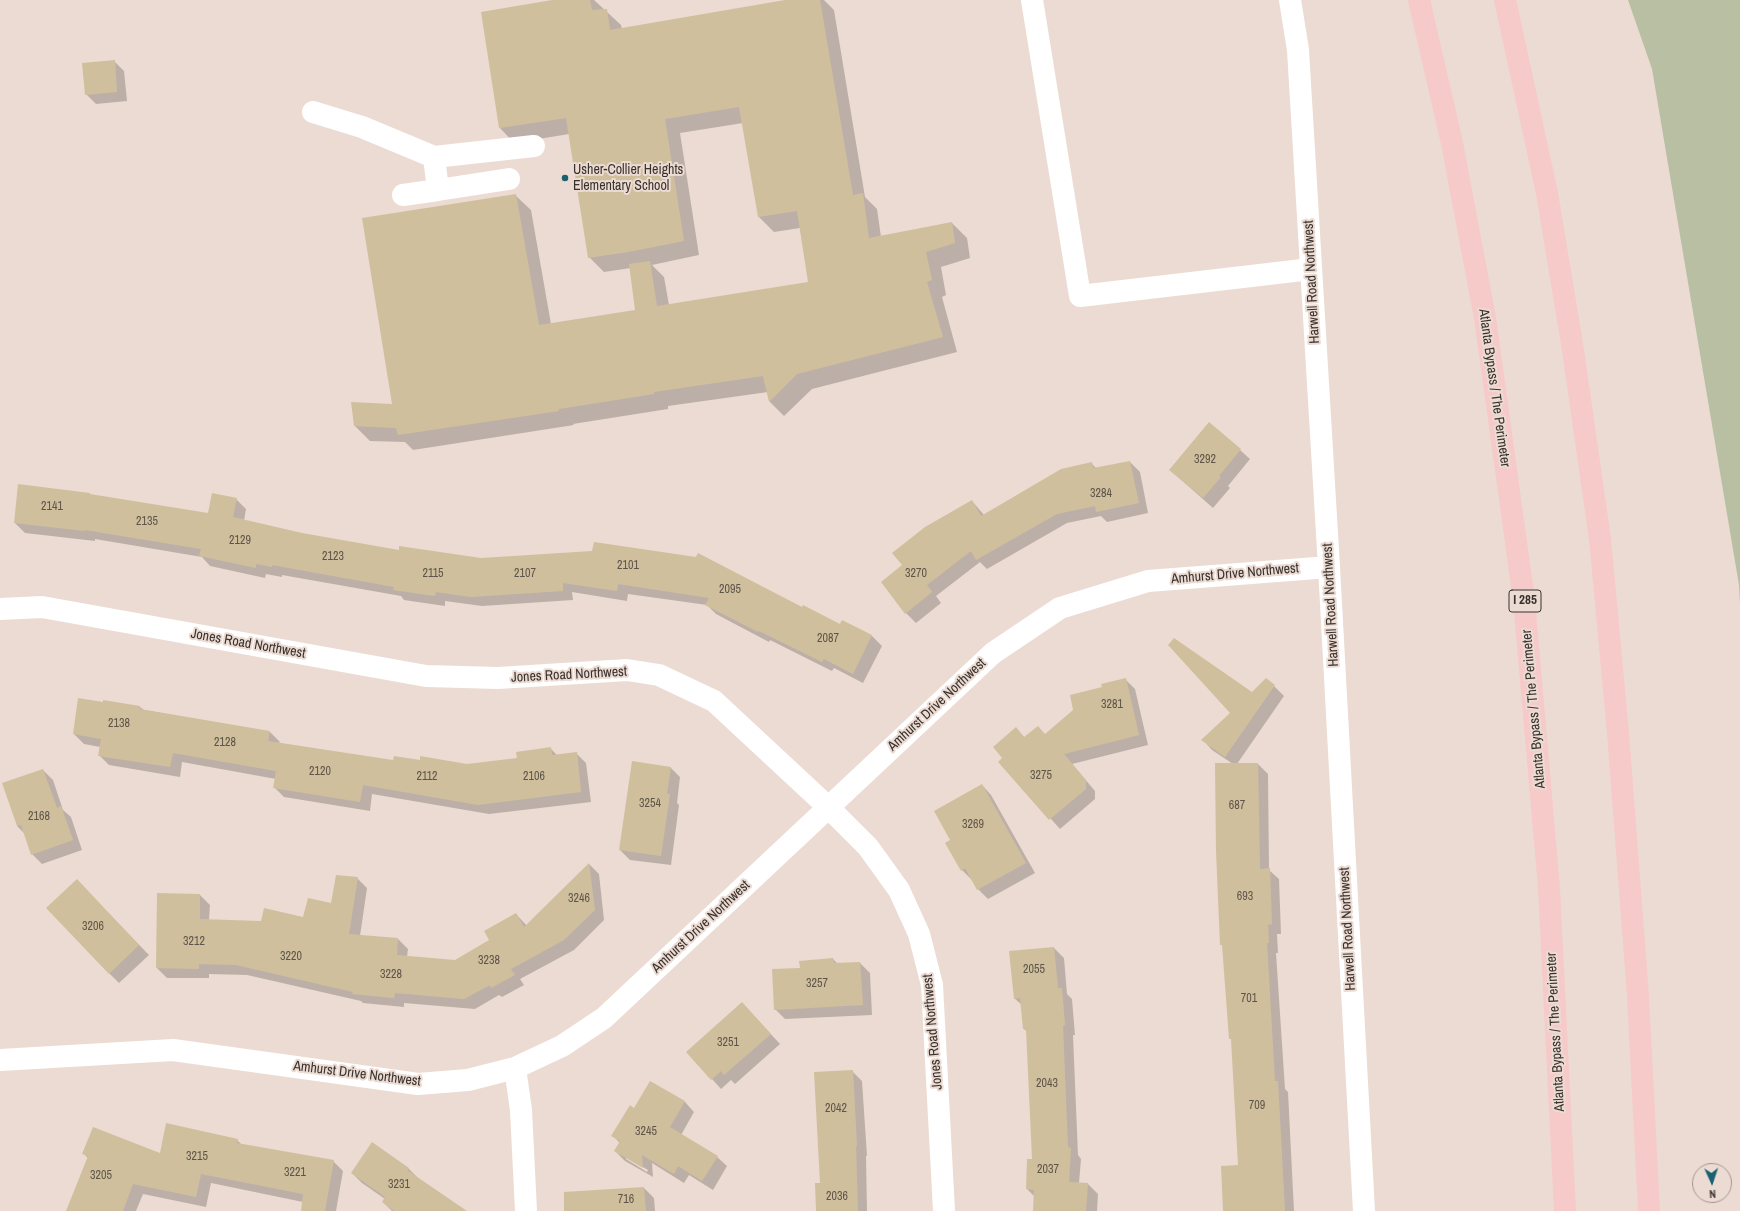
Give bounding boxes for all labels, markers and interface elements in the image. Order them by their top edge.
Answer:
place label: Usher-Collier Heights Elementary School [573,162,683,194]
marker: Usher-Collier Heights Elementary School [560,173,570,183]
street label: Harwell Road Northwest [1300,220,1324,344]
street label: Atlanta Bypass / The Perimeter [1475,308,1513,468]
house number: 3292 [1194,453,1216,467]
house number: 3284 [1090,487,1112,501]
house number: 2141 [41,500,63,514]
house number: 2135 [136,515,158,529]
house number: 2129 [229,534,251,548]
street label: Harwell Road Northwest [1319,543,1343,667]
house number: 2123 [322,550,344,564]
house number: 2101 [617,559,639,573]
street label: Amhurst Drive Northwest [1170,560,1300,588]
house number: 2115 [422,567,444,581]
house number: 2107 [514,567,536,581]
house number: 3270 [905,567,927,581]
house number: 2095 [719,583,741,597]
road number: I 285 [1509,590,1541,612]
street label: Jones Road Northwest [189,626,307,662]
street label: Atlanta Bypass / The Perimeter [1519,629,1549,789]
house number: 2087 [817,632,839,646]
street label: Amhurst Drive Northwest [884,655,990,755]
street label: Jones Road Northwest [511,664,627,686]
house number: 3281 [1101,698,1123,712]
house number: 2138 [108,717,130,731]
house number: 2128 [214,736,236,750]
house number: 2120 [309,765,331,779]
house number: 3275 [1030,769,1052,783]
house number: 2112 [416,770,438,784]
house number: 2106 [523,770,545,784]
house number: 3254 [639,797,661,811]
house number: 687 [1229,799,1245,813]
house number: 2168 [28,810,50,824]
house number: 3269 [962,818,984,832]
street label: Harwell Road Northwest [1336,867,1360,991]
street label: Amhurst Drive Northwest [648,877,754,977]
house number: 693 [1237,890,1253,904]
house number: 3246 [568,892,590,906]
house number: 3206 [82,920,104,934]
house number: 3212 [183,935,205,949]
house number: 3220 [280,950,302,964]
street label: Atlanta Bypass / The Perimeter [1543,952,1569,1112]
house number: 3238 [478,954,500,968]
house number: 2055 [1023,963,1045,977]
house number: 3228 [380,968,402,982]
street label: Jones Road Northwest [920,973,946,1091]
house number: 3257 [806,977,828,991]
house number: 701 [1241,992,1257,1006]
house number: 3251 [717,1036,739,1050]
street label: Amhurst Drive Northwest [292,1058,422,1090]
house number: 2043 [1036,1077,1058,1091]
house number: 709 [1249,1099,1265,1113]
house number: 2042 [825,1102,847,1116]
house number: 3245 [635,1125,657,1139]
house number: 3215 [186,1150,208,1164]
house number: 2037 [1037,1163,1059,1177]
north arrow [1692,1163,1732,1203]
house number: 3221 [284,1166,306,1180]
house number: 3205 [90,1169,112,1183]
house number: 3231 [388,1178,410,1192]
text: N [1709,1187,1716,1201]
house number: 2036 [826,1190,848,1204]
house number: 716 [618,1193,634,1207]

